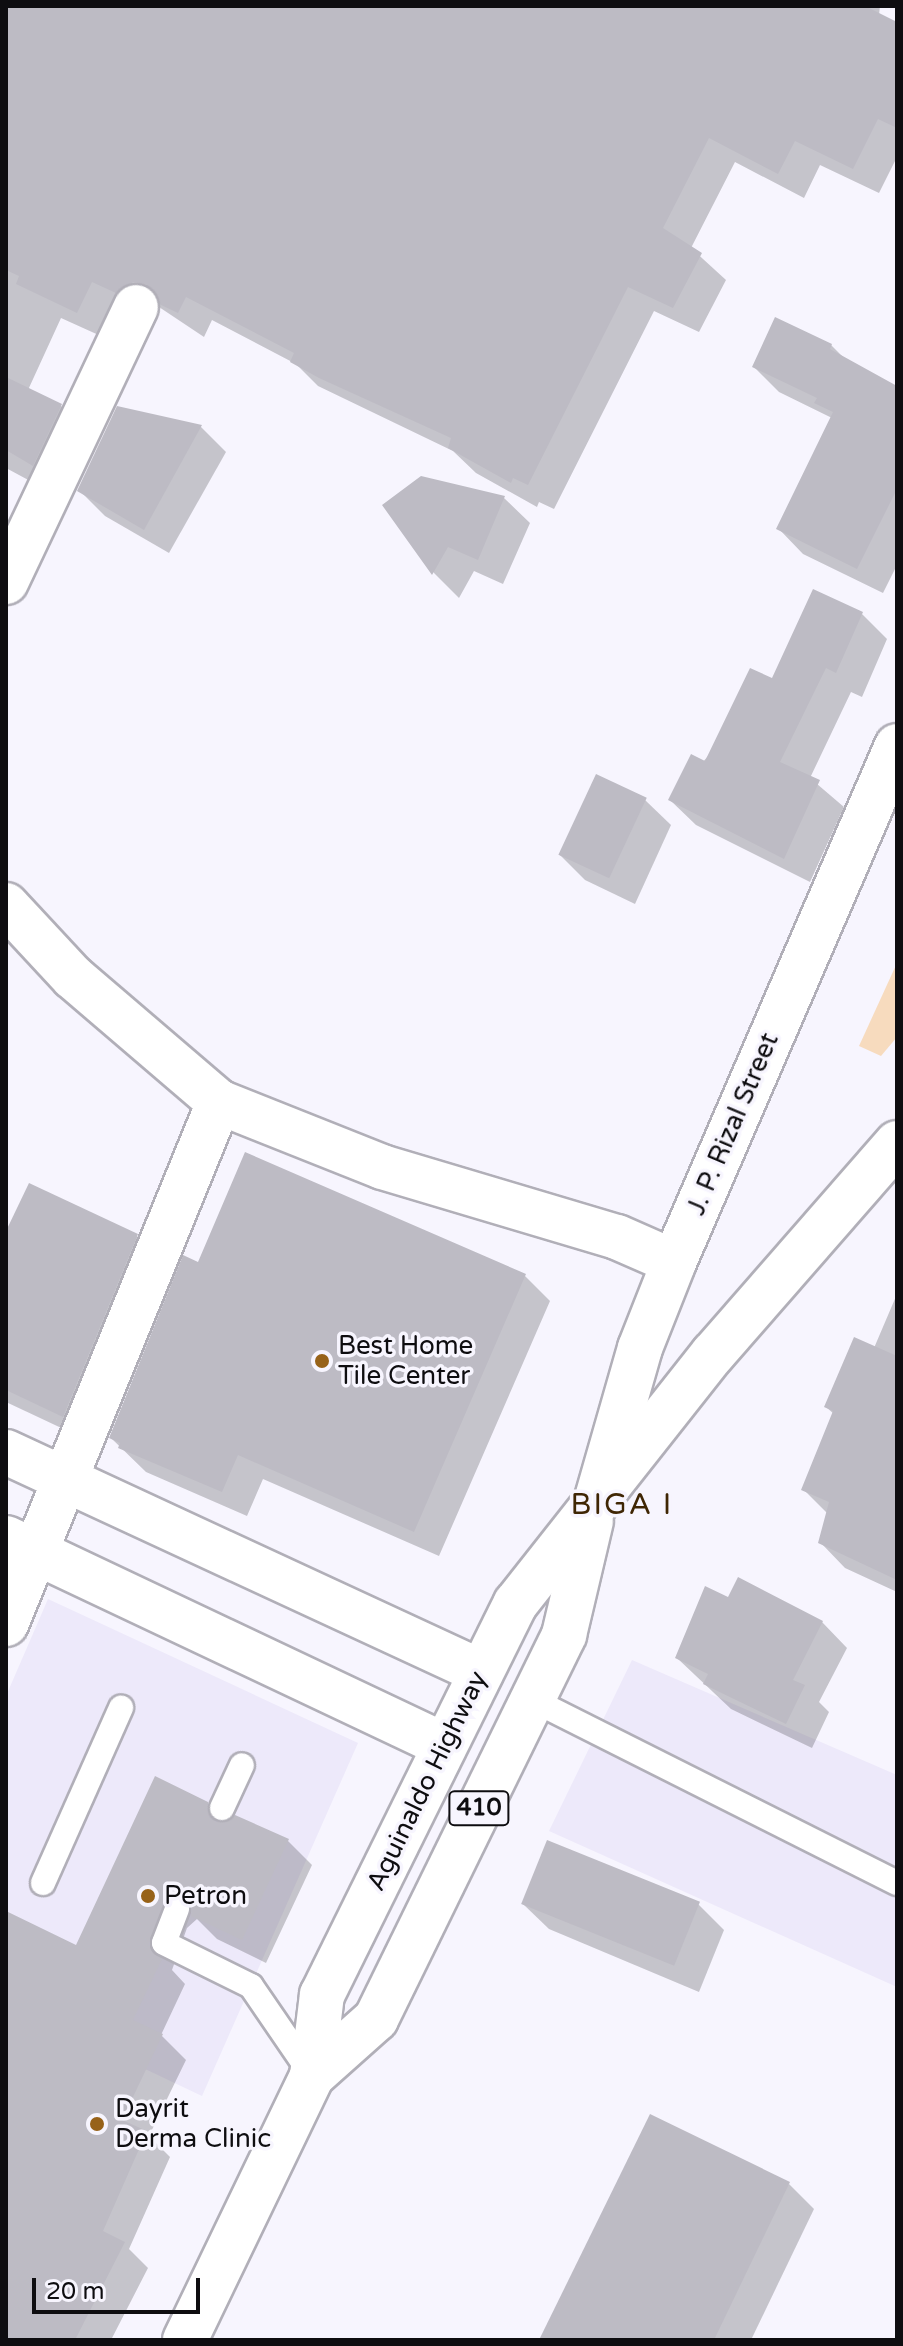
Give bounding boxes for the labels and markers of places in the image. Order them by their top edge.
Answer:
place label: Best Home Tile Center [338,1330,473,1392]
marker: Best Home Tile Center [313,1352,331,1370]
place label: Petron [164,1880,247,1912]
marker: Petron [139,1887,157,1905]
place label: Dayrit Derma Clinic [115,2093,271,2154]
marker: Dayrit Derma Clinic [86,2113,108,2135]

